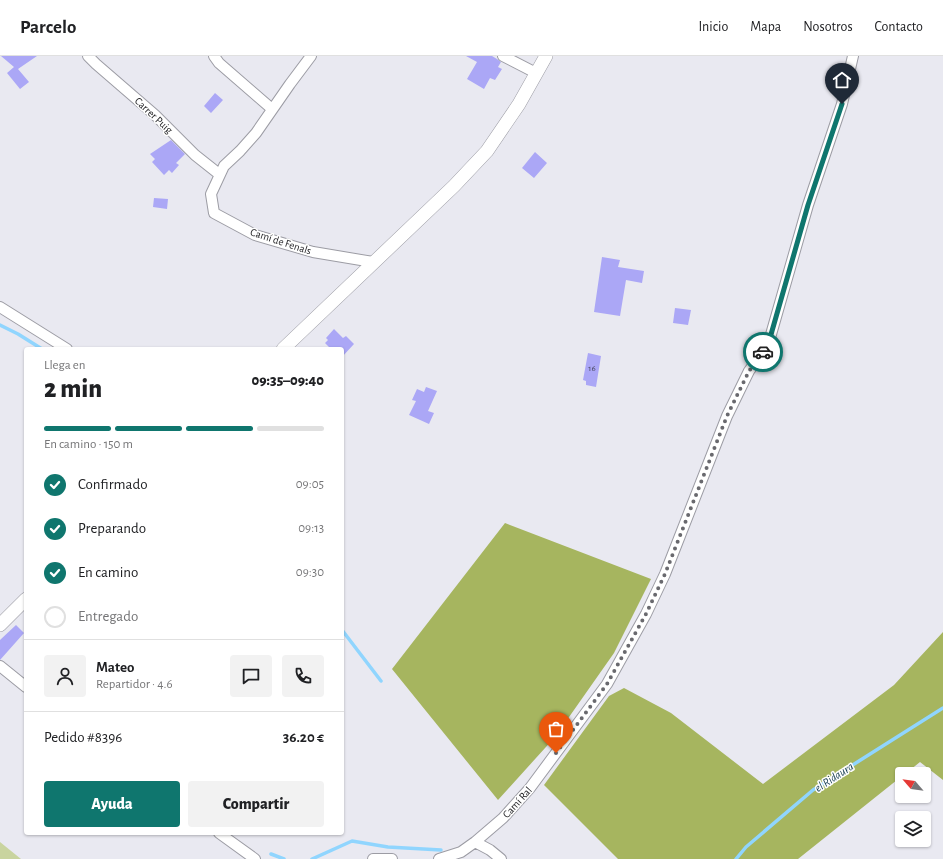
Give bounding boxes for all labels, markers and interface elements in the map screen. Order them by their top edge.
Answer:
text: Parcelo [20,18,76,37]
text: Inicio [698,20,728,34]
text: Mapa [750,20,781,34]
text: Nosotros [803,20,853,34]
text: Contacto [875,20,923,34]
pin [825,63,859,104]
icon: home [831,69,853,91]
street label: Carrer Puig [133,95,175,136]
street label: Camí de Fenals [249,226,313,257]
courier [743,332,783,372]
icon: car [752,341,774,363]
text: Llega en [44,359,86,372]
house number: 16 [588,364,596,373]
text: 09:35–09:40 [252,373,324,388]
text: 2 min [44,376,102,402]
text: En camino · 150 m [44,438,133,451]
icon: check [44,474,66,496]
text: Confirmado [78,477,148,492]
text: 09:05 [296,478,324,491]
icon: check [44,518,66,540]
text: Preparando [78,521,146,536]
text: 09:13 [298,522,324,535]
icon: check [44,562,66,584]
text: En camino [78,565,138,580]
text: 09:30 [296,566,324,579]
text: Entregado [78,609,138,624]
button: person [44,655,86,697]
button: chat [230,655,272,697]
button: phone [282,655,324,697]
text: Mateo [96,660,134,675]
text: Repartidor · 4.6 [96,678,173,691]
pin [539,712,573,753]
icon: bag [545,718,567,740]
text: Pedido #8396 [44,730,122,745]
text: 36.20 € [283,730,324,745]
water label: el Ridaura [812,760,856,794]
north arrow [895,767,931,803]
map controls [895,767,931,847]
button: Ayuda [44,781,180,827]
button: Compartir [188,781,324,827]
street label: Camí Ral [501,785,534,820]
button: layers [895,811,931,847]

